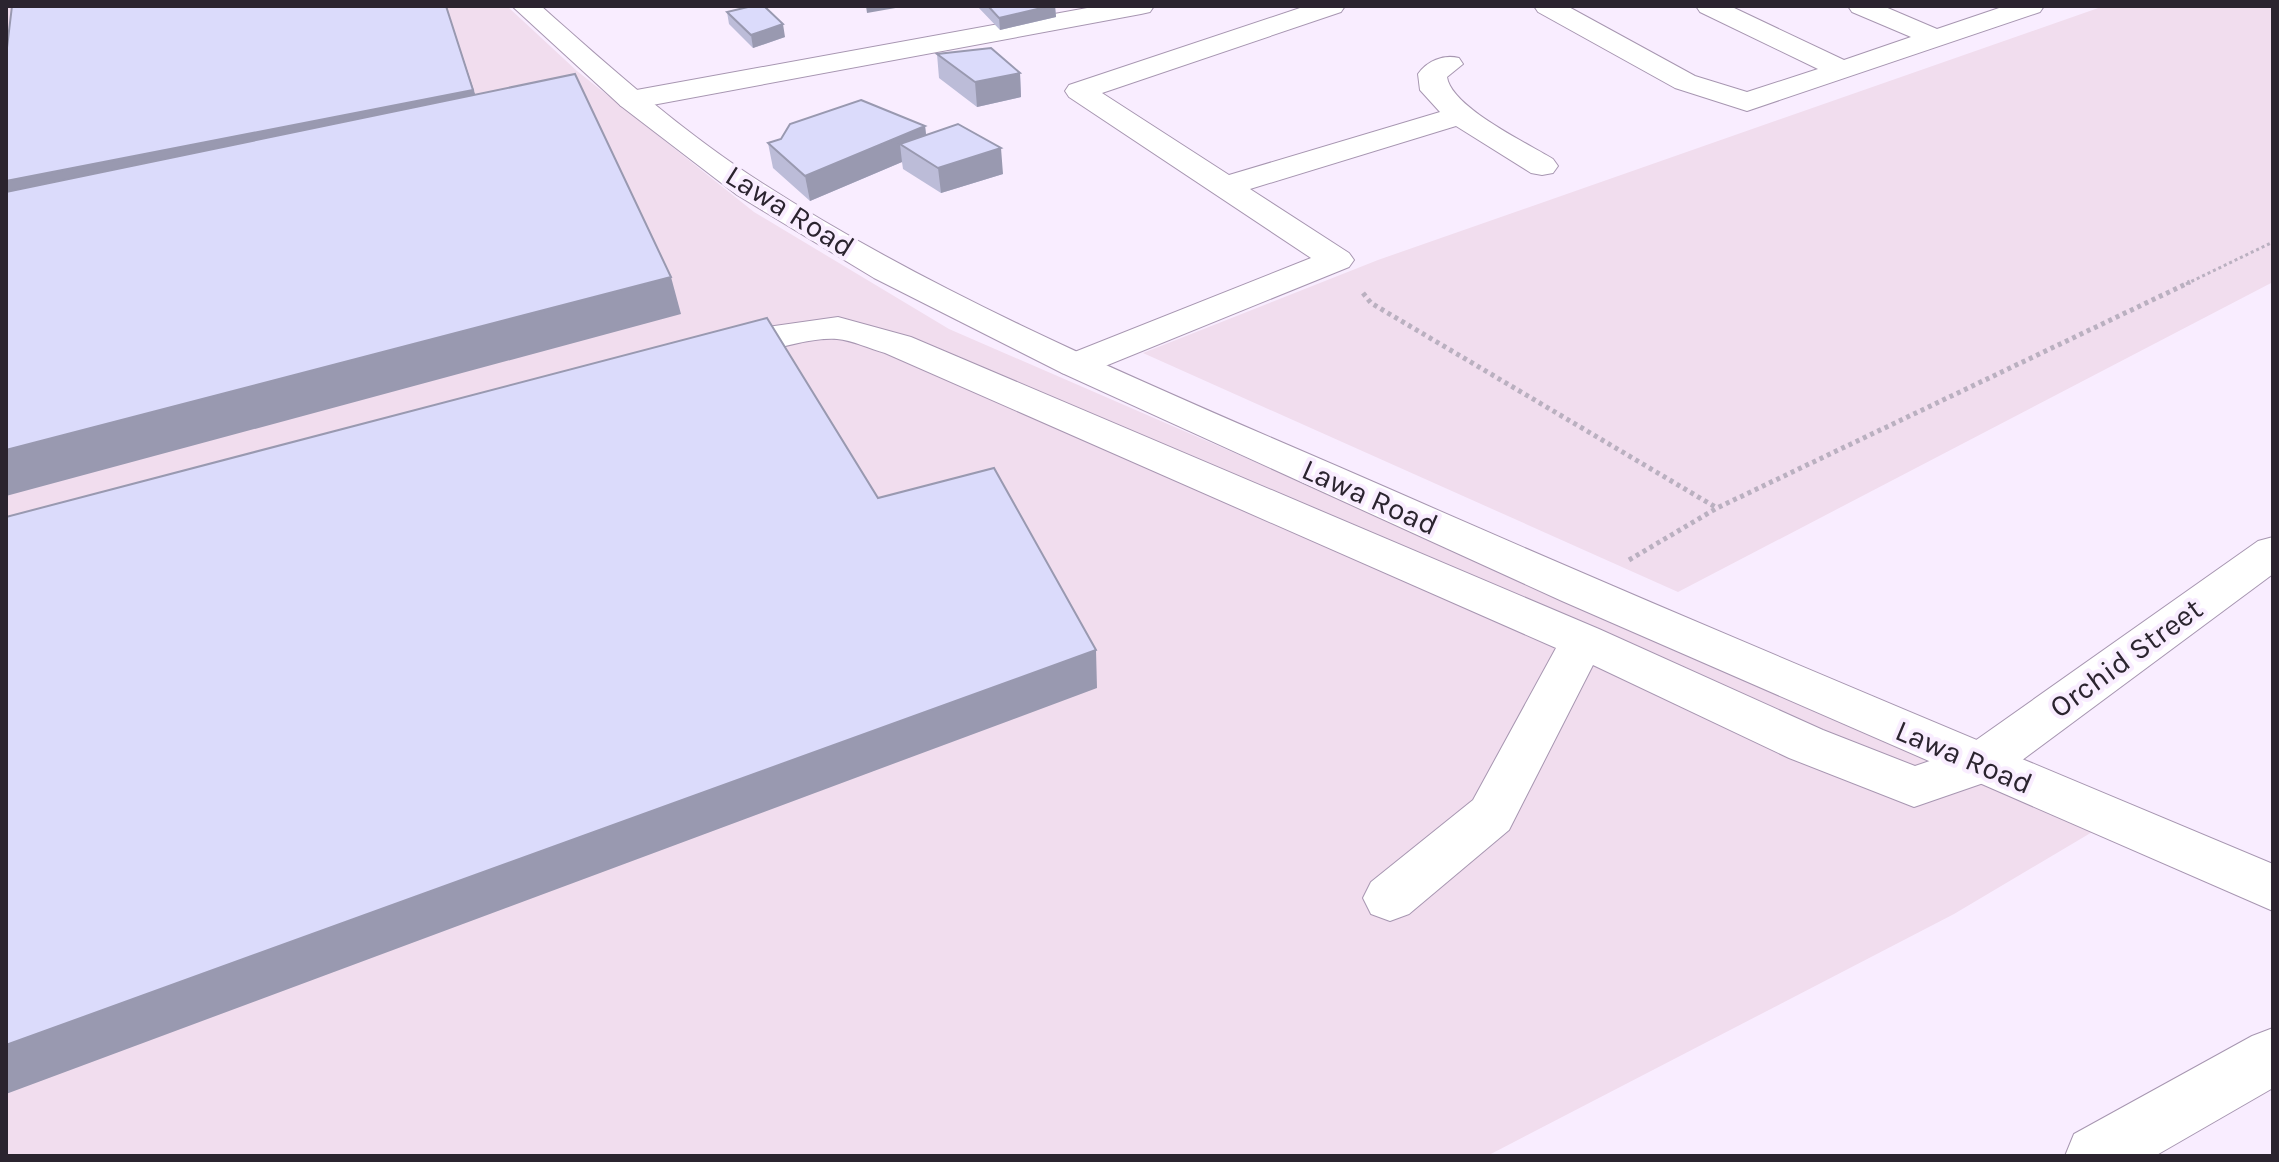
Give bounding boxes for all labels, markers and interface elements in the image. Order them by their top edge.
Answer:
street label: Lawa Road [719,157,861,265]
street label: Lawa Road [1296,451,1444,543]
street label: Orchid Street [2043,591,2209,725]
street label: Lawa Road [1890,712,2038,802]

